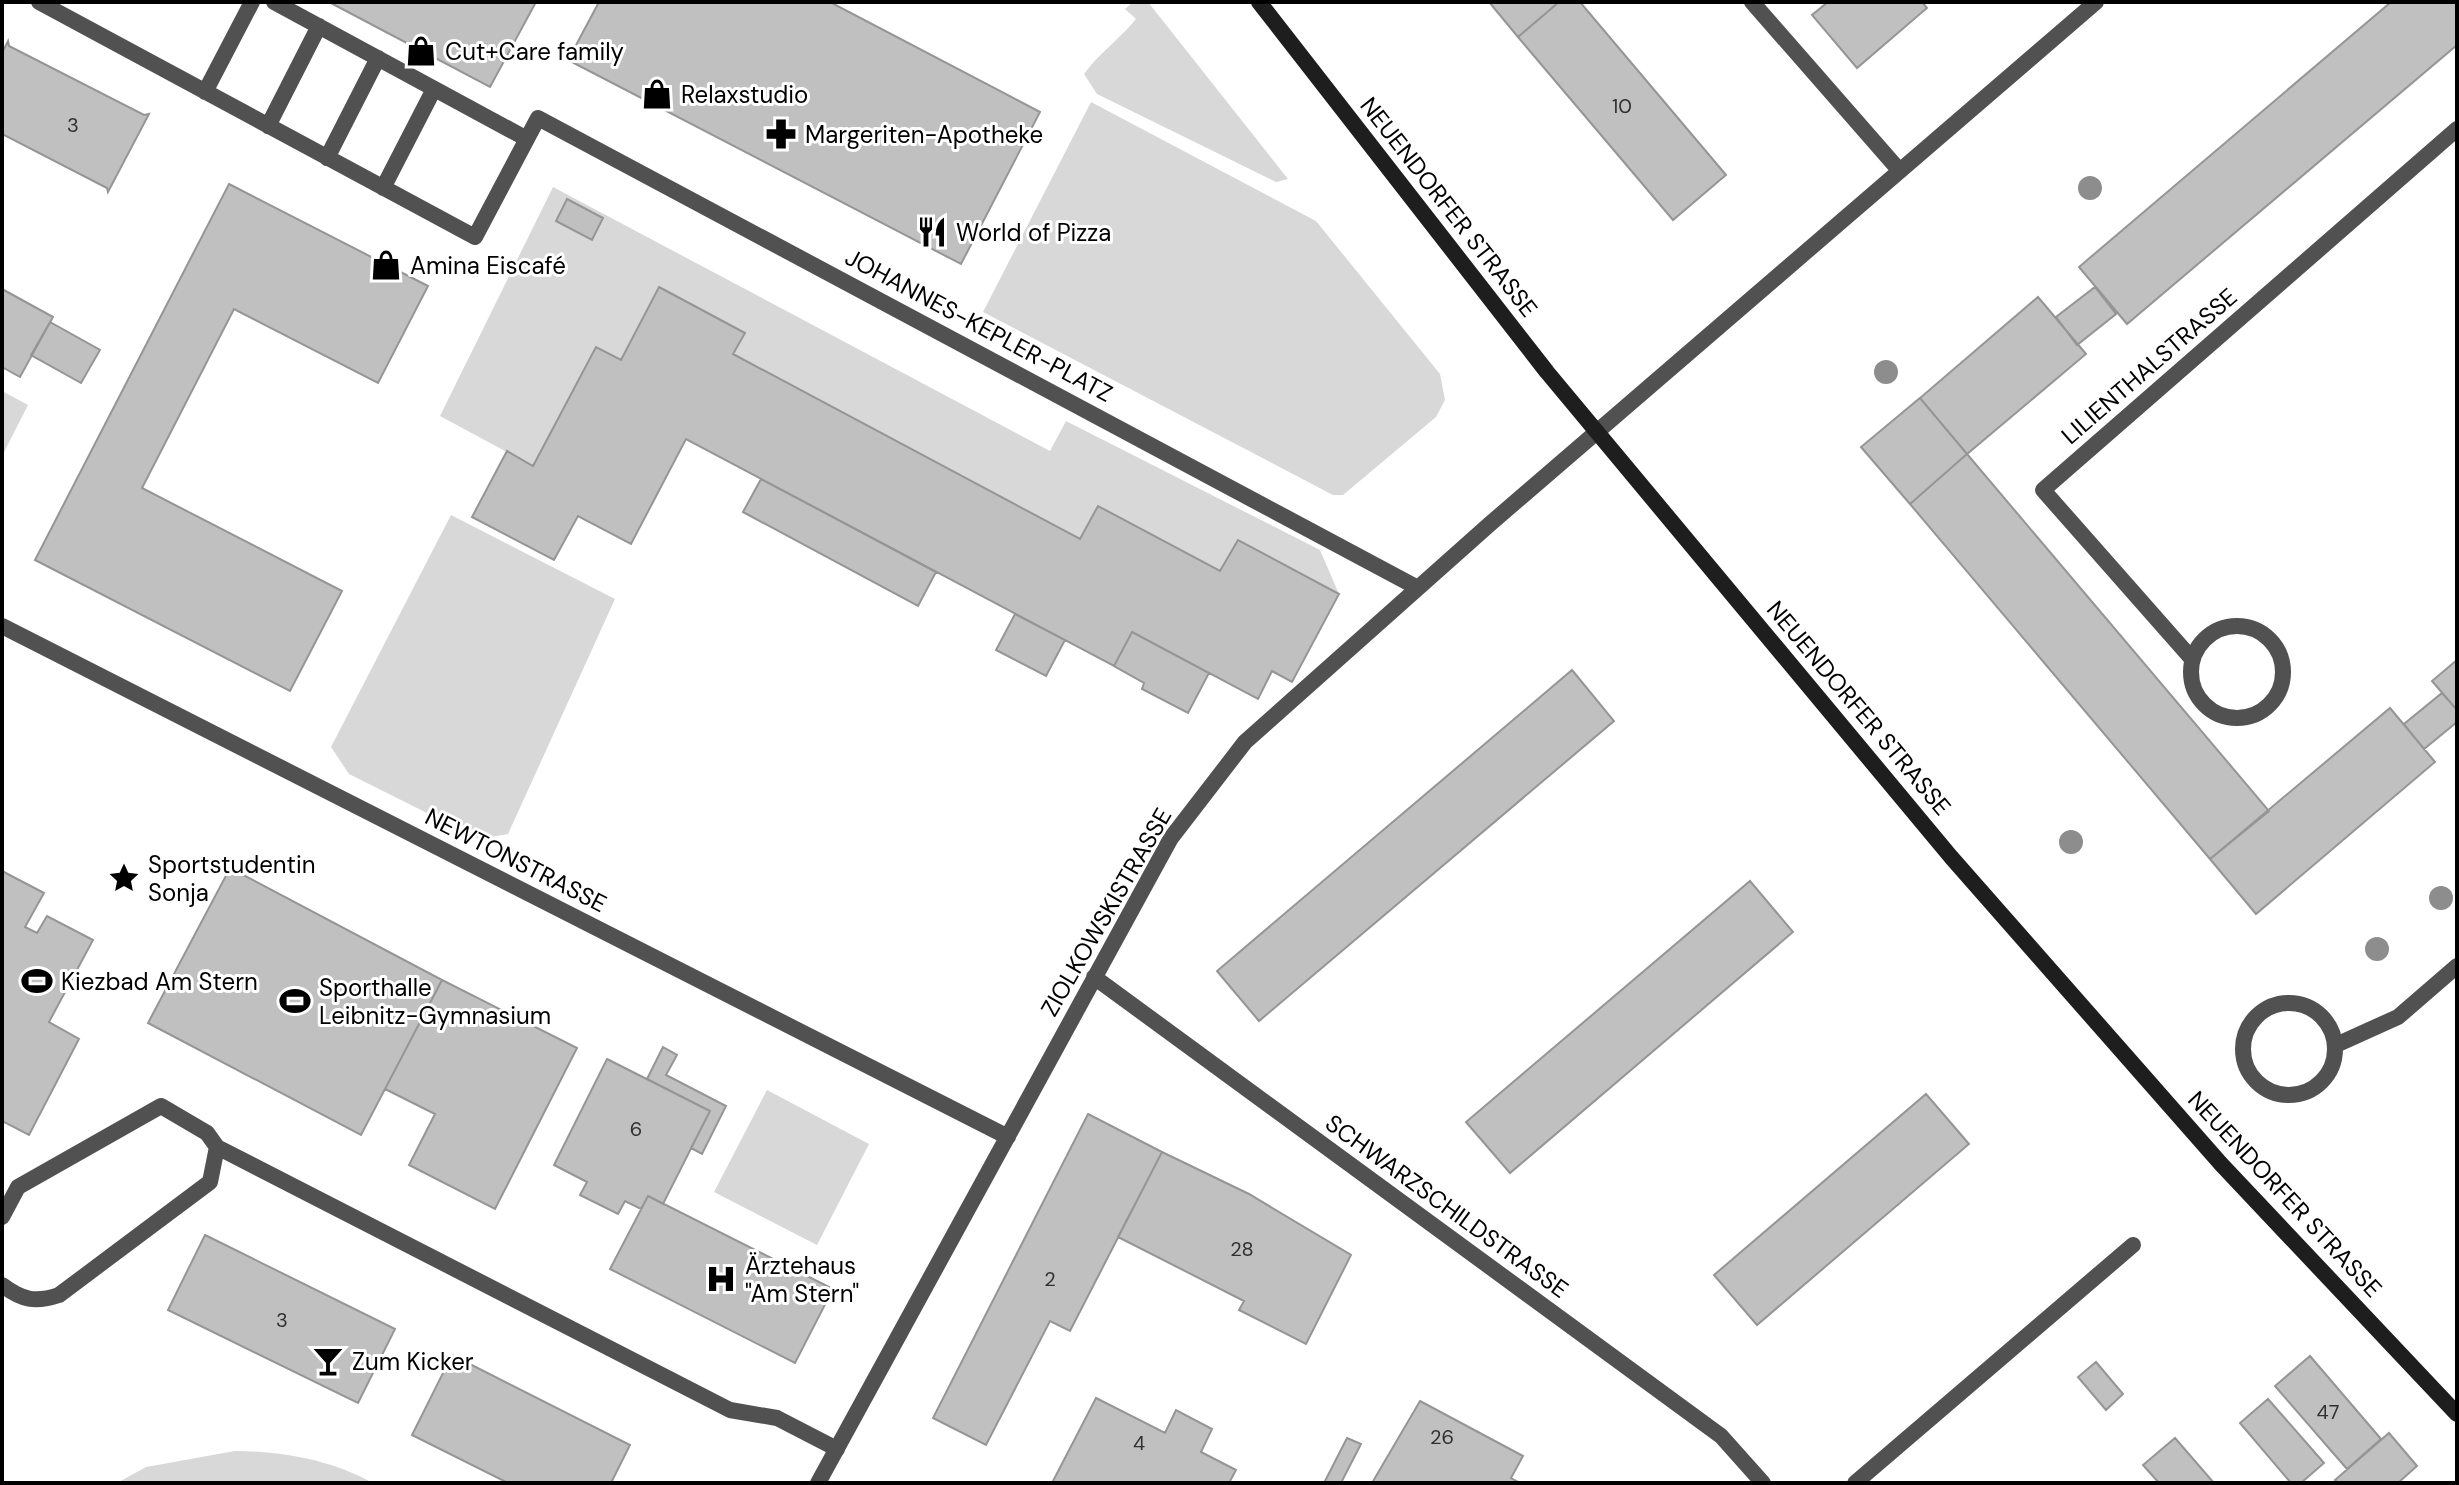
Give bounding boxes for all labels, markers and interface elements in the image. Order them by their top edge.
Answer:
shop icon: Cut+Care family [404,34,438,68]
place label: Cut+Care family [445,36,624,67]
shop icon: Relaxstudio [640,77,674,111]
place label: Relaxstudio [681,79,808,110]
street label: NEUENDORFER STRASSE [1353,91,1545,323]
house number: 10 [1612,93,1632,119]
house number: 3 [67,112,79,138]
pharmacy icon: Margeriten-Apotheke [764,117,798,151]
place label: Margeriten-Apotheke [805,119,1043,150]
restaurant icon: World of Pizza [915,215,949,249]
place label: World of Pizza [956,217,1111,248]
street label: JOHANNES-KEPLER-PLATZ [840,241,1118,409]
shop icon: Amina Eiscafé [369,248,403,282]
place label: Amina Eiscafé [410,250,566,281]
street label: LILIENTHALSTRASSE [2055,281,2243,451]
street label: NEUENDORFER STRASSE [1760,594,1958,822]
street label: NEWTONSTRASSE [420,801,612,919]
street label: ZIOLKOWSKISTRASSE [1034,802,1178,1022]
place label: Sportstudentin Sonja [148,849,316,908]
place icon: Sportstudentin Sonja [107,861,141,895]
sports icon: Kiezbad Am Stern [20,964,54,998]
place label: Kiezbad Am Stern [61,966,258,997]
place label: Sporthalle Leibnitz-Gymnasium [319,972,551,1031]
sports icon: Sporthalle Leibnitz-Gymnasium [278,984,312,1018]
street label: NEUENDORFER STRASSE [2181,1084,2389,1304]
street label: SCHWARZSCHILDSTRASSE [1319,1107,1575,1305]
house number: 6 [630,1116,642,1142]
house number: 28 [1230,1236,1254,1262]
place label: Ärztehaus "Am Stern" [745,1250,859,1309]
hospital icon: Ärztehaus "Am Stern" [704,1262,738,1296]
house number: 2 [1044,1266,1056,1292]
house number: 3 [276,1307,288,1333]
bar icon: Zum Kicker [311,1344,345,1378]
place label: Zum Kicker [352,1346,474,1377]
house number: 47 [2317,1399,2339,1425]
house number: 26 [1430,1424,1454,1450]
house number: 4 [1133,1430,1145,1456]

